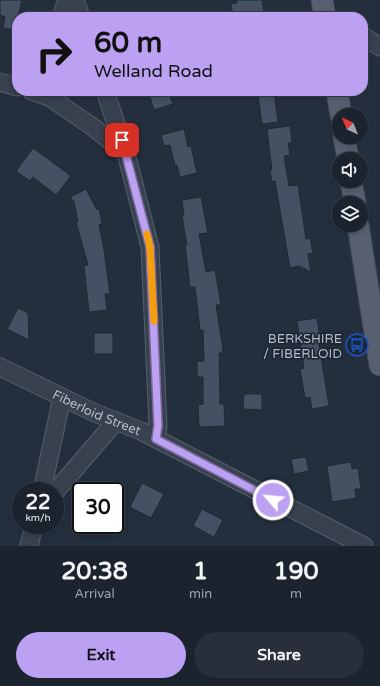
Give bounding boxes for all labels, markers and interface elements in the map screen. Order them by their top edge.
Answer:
text: 60 m [94,26,162,60]
icon: right [28,28,80,80]
text: Welland Road [94,60,213,82]
north arrow [332,108,368,144]
map controls [332,108,368,232]
pin [105,123,139,157]
icon: arrive [111,129,133,151]
button: sound [332,152,368,188]
button: layers [332,196,368,232]
place label: BERKSHIRE / FIBERLOID [263,331,342,362]
bus stop icon: BERKSHIRE / FIBERLOID [344,332,370,358]
street label: Fiberloid Street [50,387,143,439]
position arrow [252,479,294,521]
speed limit sign: 30 [72,482,124,534]
text: 22 [25,491,51,515]
text: km/h [25,512,51,524]
text: 20:38 [61,557,128,586]
text: 1 [193,557,208,586]
text: 190 [273,557,319,586]
text: Arrival [74,586,115,602]
text: min [189,586,212,602]
text: m [290,586,302,602]
button: Exit [16,632,186,678]
button: Share [194,632,364,678]

